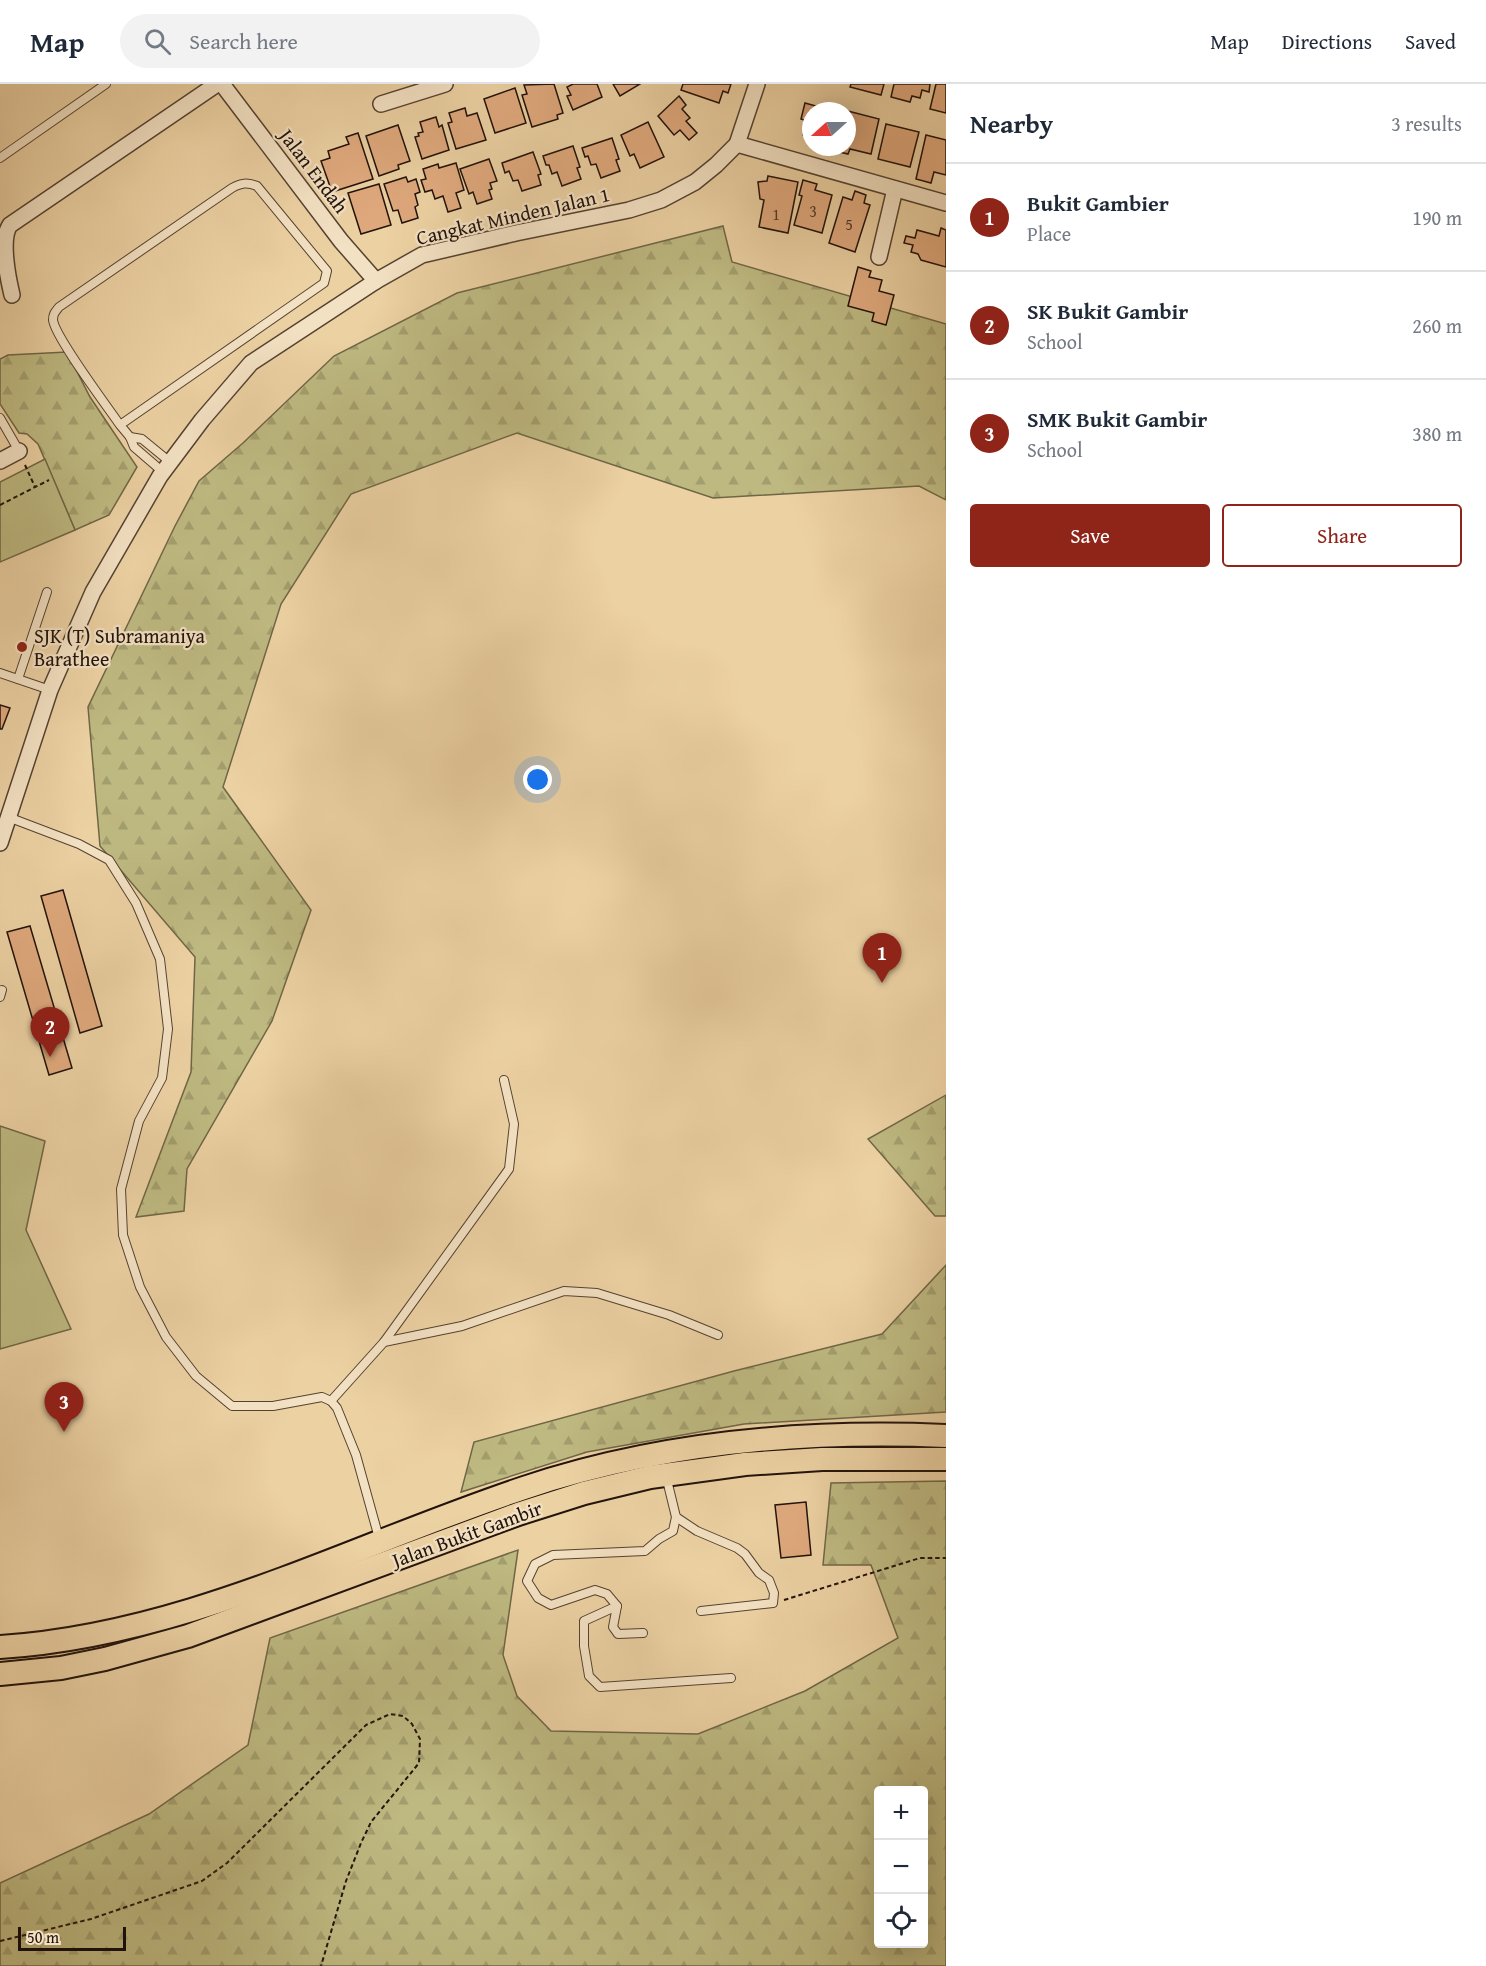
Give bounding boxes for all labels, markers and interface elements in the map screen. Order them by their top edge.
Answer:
search box [120,14,540,68]
text: Map [30,21,84,62]
icon: search [141,25,174,58]
text: Search here [189,25,298,57]
text: Map [1210,26,1249,57]
text: Directions [1282,26,1372,57]
text: Saved [1405,26,1456,57]
north arrow [802,102,856,156]
text: Nearby [970,104,1053,143]
text: 3 results [1391,109,1462,138]
street label: Jalan Endah [271,120,356,219]
street label: Cangkat Minden Jalan 1 [413,179,612,252]
text: Bukit Gambier [1027,187,1169,219]
house number: 3 [809,199,817,223]
house number: 1 [772,202,780,226]
text: 1 [984,203,995,232]
text: 190 m [1412,203,1462,232]
house number: 5 [845,212,853,236]
text: Place [1027,219,1071,248]
text: SK Bukit Gambir [1027,295,1188,327]
text: 2 [984,311,995,340]
text: 260 m [1412,311,1462,340]
text: School [1027,327,1083,356]
text: SMK Bukit Gambir [1027,403,1207,435]
text: 3 [984,419,995,448]
text: 380 m [1412,419,1462,448]
text: School [1027,435,1083,464]
button: Save [970,504,1210,567]
button: Share [1222,504,1462,567]
place label: SJK (T) Subramaniya Barathee [34,621,206,673]
marker: SJK (T) Subramaniya Barathee [15,640,29,654]
your location [523,765,552,794]
pin: 1 [862,934,902,983]
pin: 2 [31,1008,70,1057]
pin: 3 [44,1382,84,1432]
street label: Jalan Bukit Gambir [385,1493,546,1575]
map controls [874,1786,928,1948]
button: + [874,1786,928,1840]
button: − [874,1840,928,1894]
button: locate [874,1894,928,1948]
scale bar [18,1924,126,1952]
text: 50 m [27,1925,59,1949]

